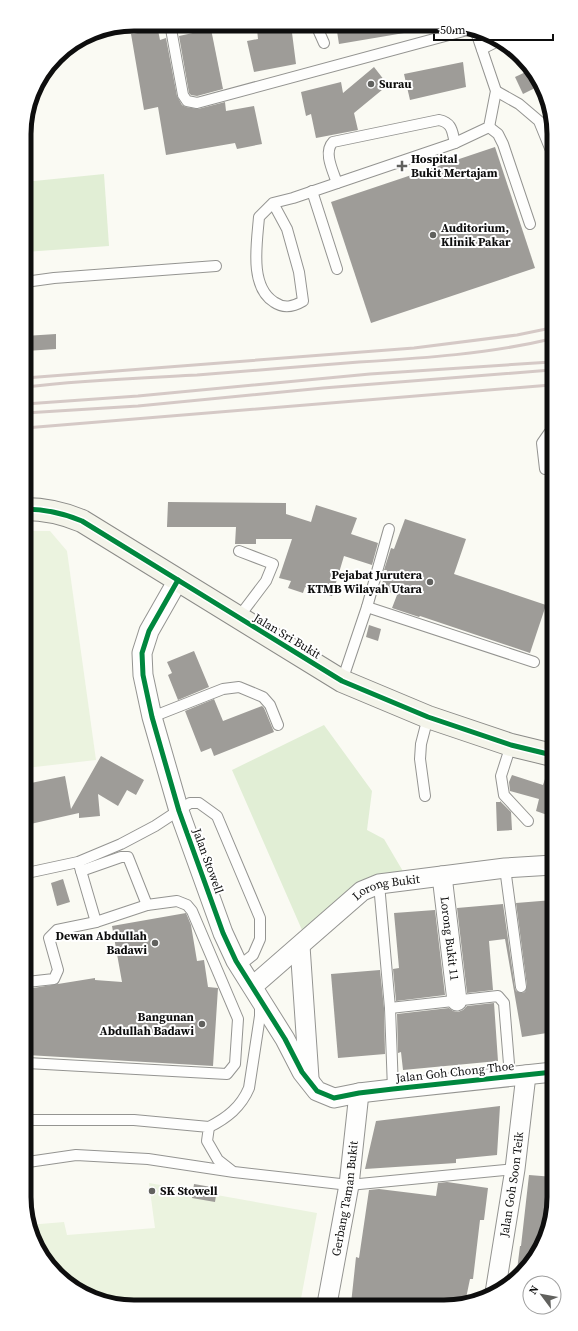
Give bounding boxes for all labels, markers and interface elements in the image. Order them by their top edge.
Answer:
scale bar [434,16,553,42]
text: 50 m [440,22,466,38]
place label: Surau [379,76,412,92]
marker: Surau [366,79,376,89]
place label: Hospital Bukit Mertajam [411,151,498,181]
marker: Hospital Bukit Mertajam [396,160,408,172]
place label: Auditorium, Klinik Pakar [441,220,511,250]
marker: Auditorium, Klinik Pakar [428,230,438,240]
place label: Pejabat Jurutera KTMB Wilayah Utara [307,567,423,597]
marker: Pejabat Jurutera KTMB Wilayah Utara [425,577,435,587]
street label: Jalan Sri Bukit [250,609,324,662]
street label: Jalan Stowell [188,825,227,896]
street label: Lorong Bukit [349,871,421,904]
street label: Lorong Bukit 11 [437,895,463,982]
place label: Dewan Abdullah Badawi [56,928,148,958]
marker: Dewan Abdullah Badawi [150,938,160,948]
place label: Bangunan Abdullah Badawi [100,1009,195,1039]
marker: Bangunan Abdullah Badawi [197,1019,207,1029]
street label: Jalan Goh Chong Thoe [394,1058,515,1086]
street label: Jalan Goh Soon Teik [496,1130,527,1239]
street label: Gerbang Taman Bukit [328,1140,362,1258]
place label: SK Stowell [160,1183,218,1199]
marker: SK Stowell [147,1186,157,1196]
north arrow [522,1275,562,1315]
text: N [525,1283,542,1297]

